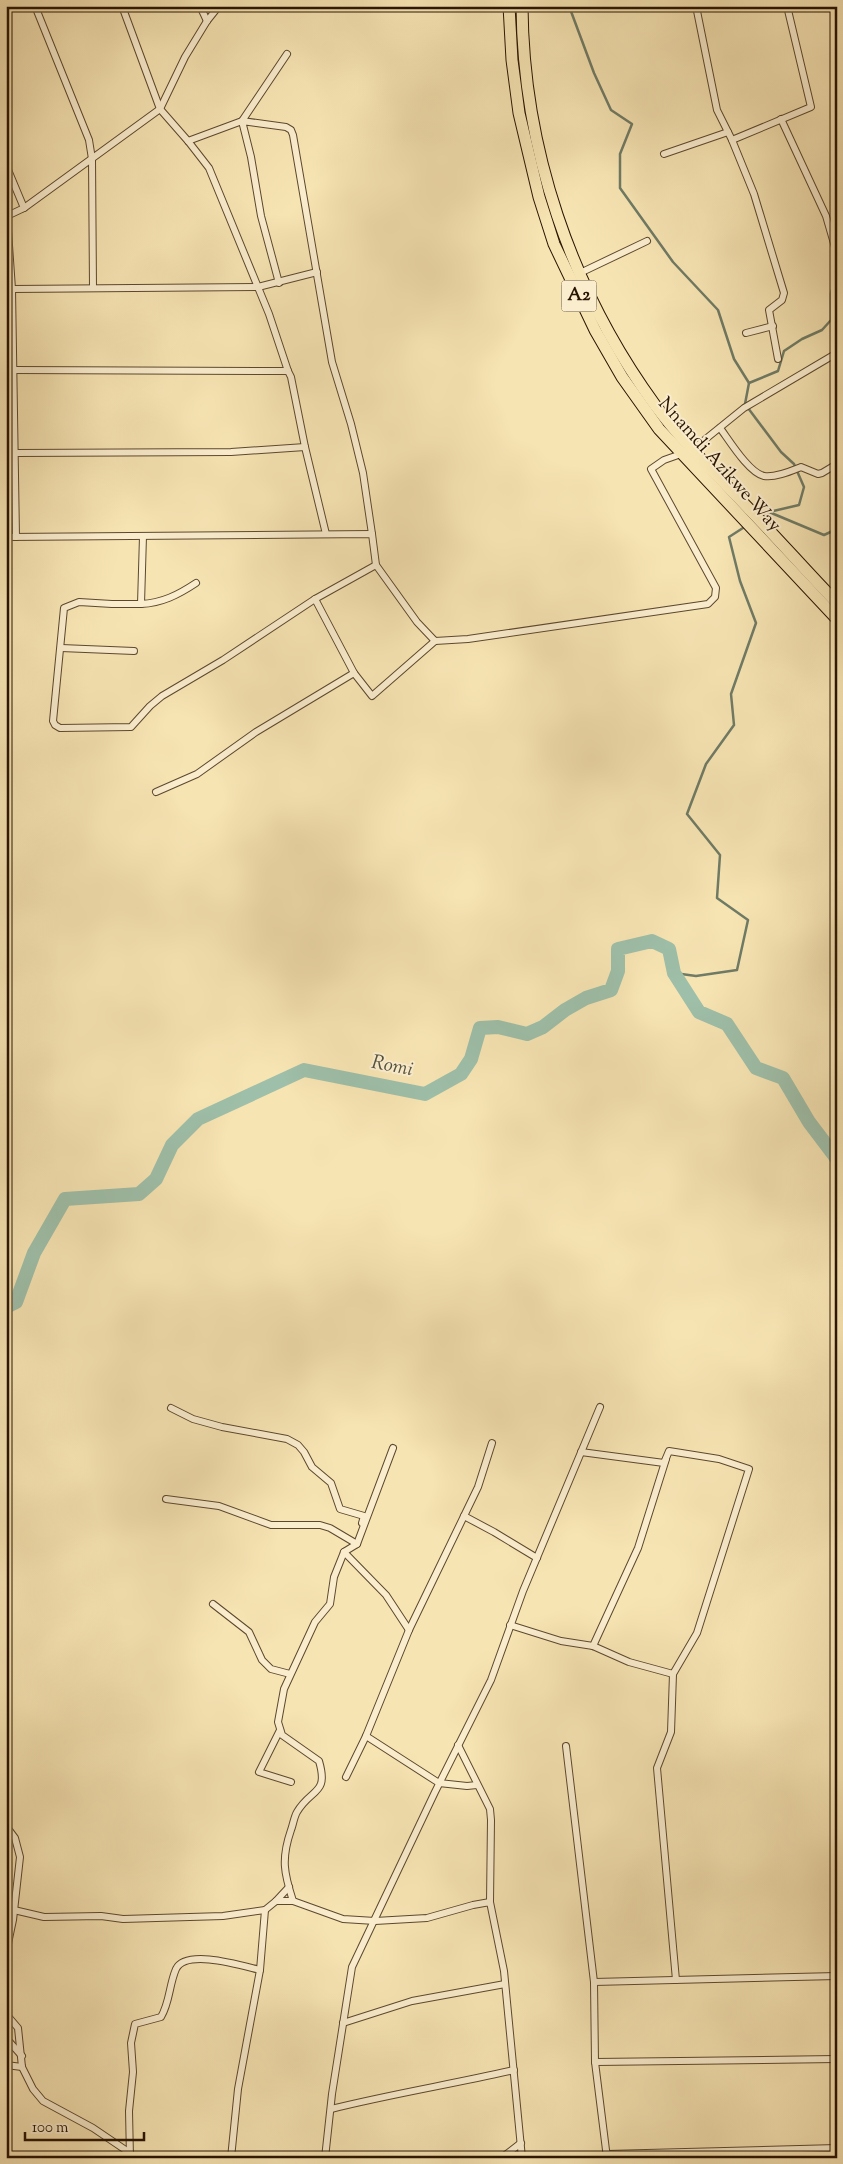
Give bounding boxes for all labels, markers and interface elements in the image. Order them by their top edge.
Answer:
road number: A2 [562,280,596,312]
street label: Nnamdi Azikwe Way [651,392,787,539]
water label: Romi [369,1049,415,1085]
scale bar [25,2109,144,2141]
text: 100 m [32,2118,69,2139]

